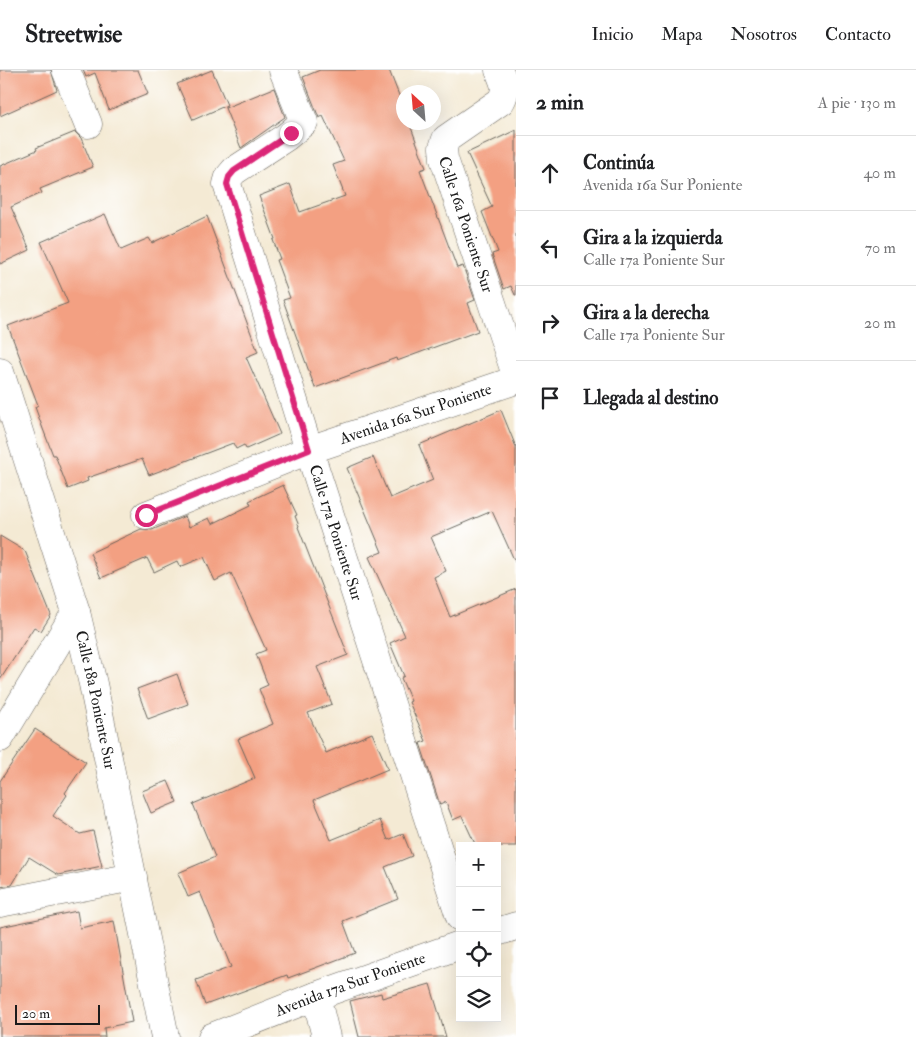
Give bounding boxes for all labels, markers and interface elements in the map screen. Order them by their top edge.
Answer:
text: Streetwise [25,19,122,50]
text: Inicio [591,23,633,46]
text: Mapa [661,23,703,46]
text: Nosotros [731,23,797,46]
text: Contacto [825,23,891,46]
north arrow [396,85,441,130]
text: 2 min [536,89,584,116]
text: A pie · 130 m [818,93,896,113]
route end [280,122,303,145]
text: Continúa [583,151,654,175]
street label: Calle 16a Poniente Sur [434,154,498,295]
icon: ahead [536,159,564,187]
text: 40 m [863,163,896,183]
text: Avenida 16a Sur Poniente [583,175,742,195]
text: Gira a la izquierda [583,226,722,250]
icon: left [536,234,564,262]
text: 70 m [865,238,896,258]
text: Calle 17a Poniente Sur [583,250,725,270]
text: Gira a la derecha [583,301,709,325]
icon: right [536,309,564,337]
text: 20 m [864,313,896,333]
text: Calle 17a Poniente Sur [583,325,725,345]
street label: Avenida 16a Sur Poniente [336,379,495,449]
icon: arrive [536,384,564,412]
text: Llegada al destino [583,386,718,410]
street label: Calle 17a Poniente Sur [304,462,367,603]
route start [135,504,158,527]
street label: Calle 18a Poniente Sur [71,628,120,771]
map controls [456,842,501,1022]
button: + [456,842,501,887]
button: − [456,887,501,932]
button: locate [456,932,501,977]
street label: Avenida 17a Sur Poniente [271,948,429,1022]
button: layers [456,977,501,1022]
scale bar [15,1002,100,1025]
text: 20 m [22,1005,50,1022]

